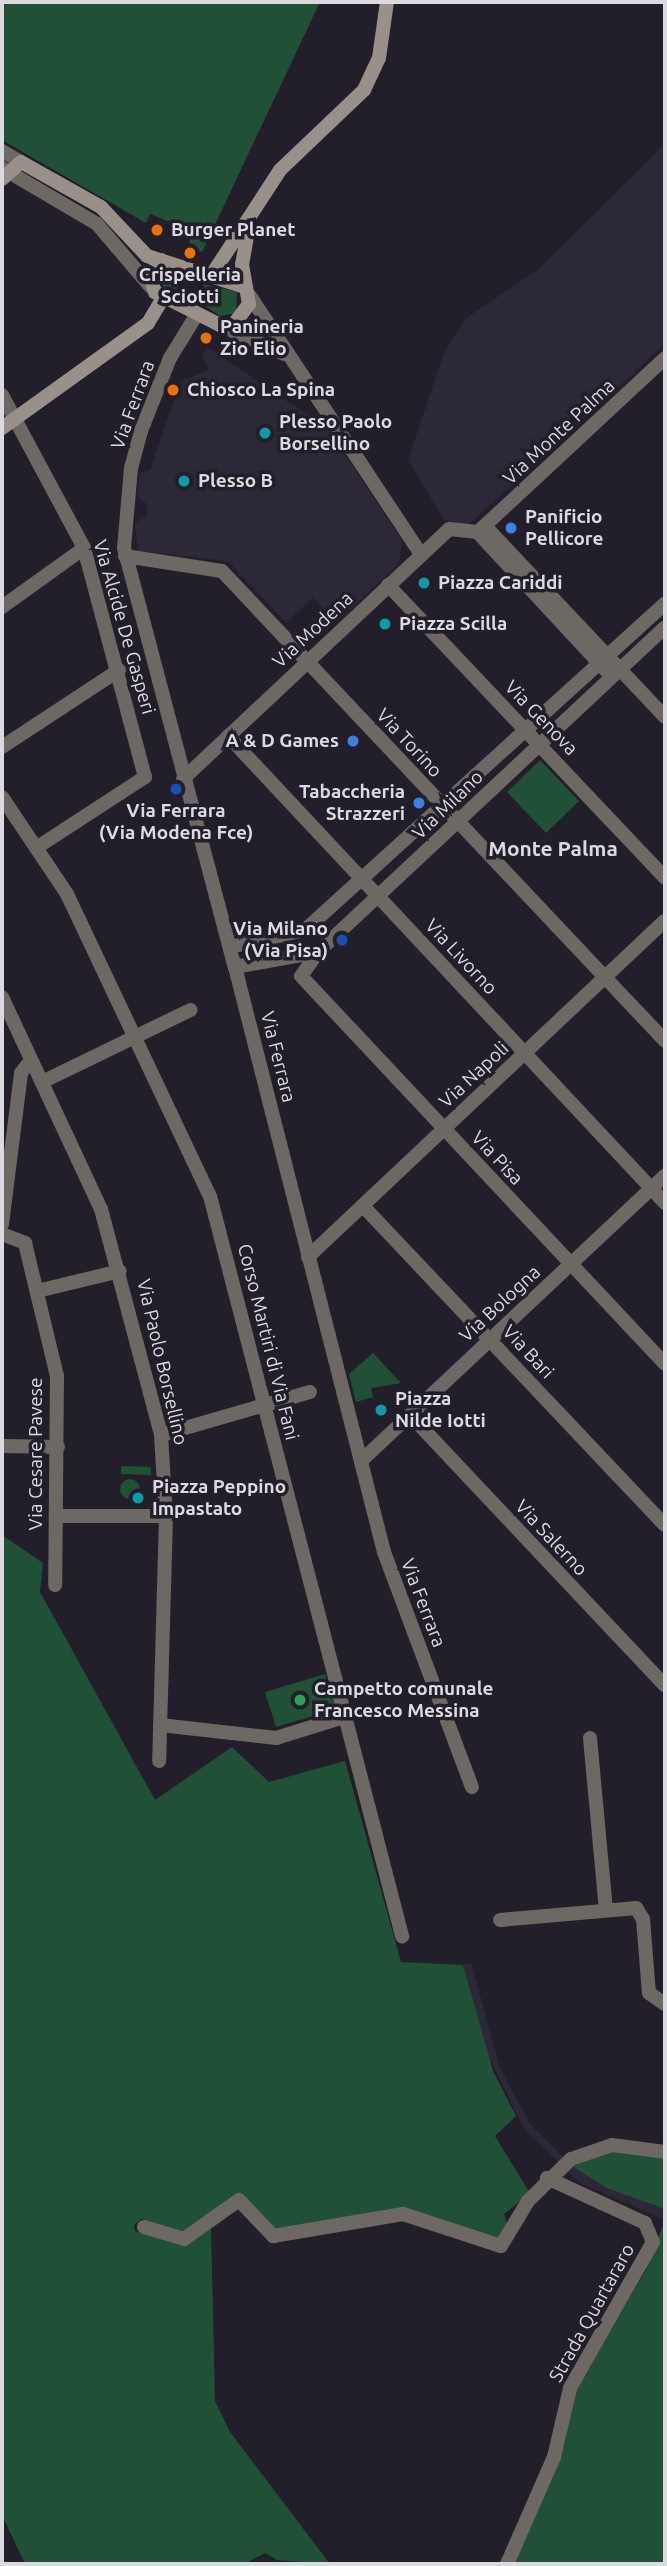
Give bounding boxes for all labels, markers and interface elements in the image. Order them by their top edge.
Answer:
place label: Burger Planet [171,219,295,241]
marker: Burger Planet [149,222,165,238]
marker: Crispelleria Sciotti [182,245,198,261]
place label: Crispelleria Sciotti [139,264,241,308]
place label: Panineria Zio Elio [220,316,304,360]
marker: Panineria Zio Elio [198,330,214,346]
street label: Via Ferrara [106,357,160,453]
street label: Via Monte Palma [498,374,620,490]
place label: Chiosco La Spina [187,379,335,401]
marker: Chiosco La Spina [165,382,181,398]
place label: Plesso Paolo Borsellino [279,411,392,455]
marker: Plesso Paolo Borsellino [257,425,273,441]
place label: Plesso B [198,470,273,492]
marker: Plesso B [176,473,192,489]
place label: Panificio Pellicore [525,506,603,550]
marker: Panificio Pellicore [503,520,519,536]
street label: Via Alcide De Gasperi [88,537,160,717]
place label: Piazza Cariddi [438,572,563,594]
marker: Piazza Cariddi [416,575,432,591]
street label: Via Modena [268,587,358,673]
place label: Piazza Scilla [399,613,507,635]
marker: Piazza Scilla [377,616,393,632]
street label: Via Genova [500,676,582,760]
street label: Via Torino [371,704,447,782]
place label: A & D Games [225,730,339,752]
marker: A & D Games [345,733,361,749]
street label: Via Milano [408,766,488,844]
marker: Via Ferrara (Via Modena Fce) [168,781,184,797]
place label: Tabaccheria Strazzeri [299,781,405,825]
marker: Tabaccheria Strazzeri [411,795,427,811]
place label: Via Ferrara (Via Modena Fce) [99,800,253,844]
district label: Monte Palma [488,835,618,861]
street label: Via Livorno [420,914,502,1000]
place label: Via Milano (Via Pisa) [233,918,328,962]
marker: Via Milano (Via Pisa) [334,932,350,948]
street label: Via Ferrara [256,1009,300,1105]
street label: Via Napoli [435,1037,513,1113]
street label: Via Pisa [466,1126,528,1190]
street label: Corso Martiri di Via Fani [233,1242,303,1442]
street label: Via Bologna [455,1261,545,1347]
street label: Via Paolo Borsellino [132,1277,192,1447]
street label: Via Bari [497,1320,559,1384]
street label: Via Cesare Pavese [25,1378,47,1530]
place label: Piazza Nilde Iotti [395,1388,486,1432]
marker: Piazza Nilde Iotti [373,1402,389,1418]
place label: Piazza Peppino Impastato [152,1476,286,1520]
marker: Piazza Peppino Impastato [130,1490,146,1506]
street label: Via Salerno [510,1495,592,1581]
street label: Via Ferrara [396,1556,450,1650]
place label: Campetto comunale Francesco Messina [314,1678,493,1722]
marker: Campetto comunale Francesco Messina [292,1692,308,1708]
street label: Strada Quartararo [545,2240,639,2386]

